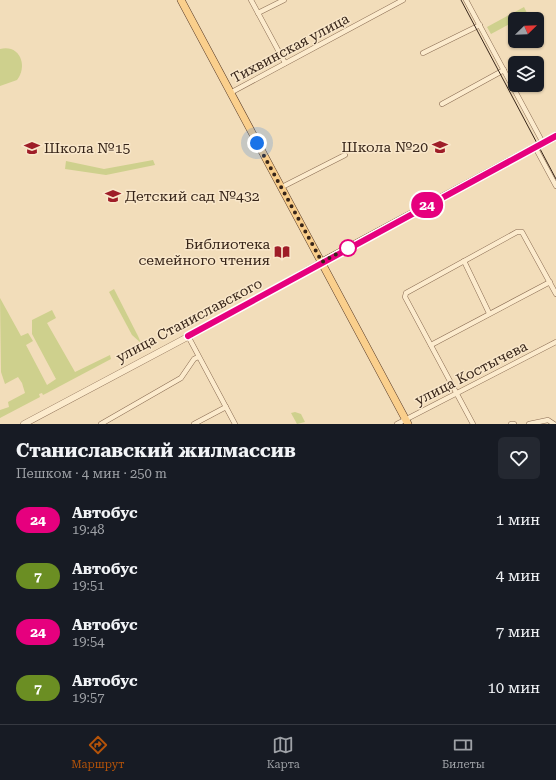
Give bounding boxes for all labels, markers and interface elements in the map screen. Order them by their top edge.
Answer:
street label: Тихвинская улица [228,10,352,86]
north arrow [508,12,544,48]
map controls [508,12,544,92]
button: layers [508,56,544,92]
your location [247,133,267,153]
school or university icon: Школа №20 [431,138,449,156]
school or university icon: Школа №15 [23,139,41,157]
place label: Школа №20 [342,139,428,155]
place label: Школа №15 [44,140,131,156]
school or university icon: Детский сад №432 [104,187,122,205]
place label: Детский сад №432 [125,188,260,204]
line badge: 24 [409,192,445,218]
text: 24 [419,197,435,213]
place label: Библиотека семейного чтения [139,236,270,268]
unlabelled marker [339,239,357,257]
library icon: Библиотека семейного чтения [273,243,291,261]
street label: улица Станиславского [113,275,265,365]
street label: улица Костычева [412,338,530,408]
button: heart [498,437,540,479]
text: Станиславский жилмассив [16,439,296,462]
text: Пешком · 4 мин · 250 m [16,466,167,481]
text: Автобус [72,504,138,522]
text: 1 мин [496,511,540,529]
text: 24 [30,512,46,528]
text: 19:48 [72,522,104,537]
text: Автобус [72,560,138,578]
text: 4 мин [496,567,540,585]
text: 7 [34,568,42,584]
text: 19:51 [72,578,104,593]
text: Автобус [72,616,138,634]
text: 7 мин [496,623,540,641]
text: 24 [30,624,46,640]
text: 19:54 [72,634,104,649]
text: Автобус [72,672,138,690]
text: 10 мин [487,679,540,697]
text: 7 [34,680,42,696]
text: 19:57 [72,690,104,705]
tab: Маршрут [71,734,124,771]
tab: Карта [267,734,300,771]
tab: Билеты [442,734,485,771]

